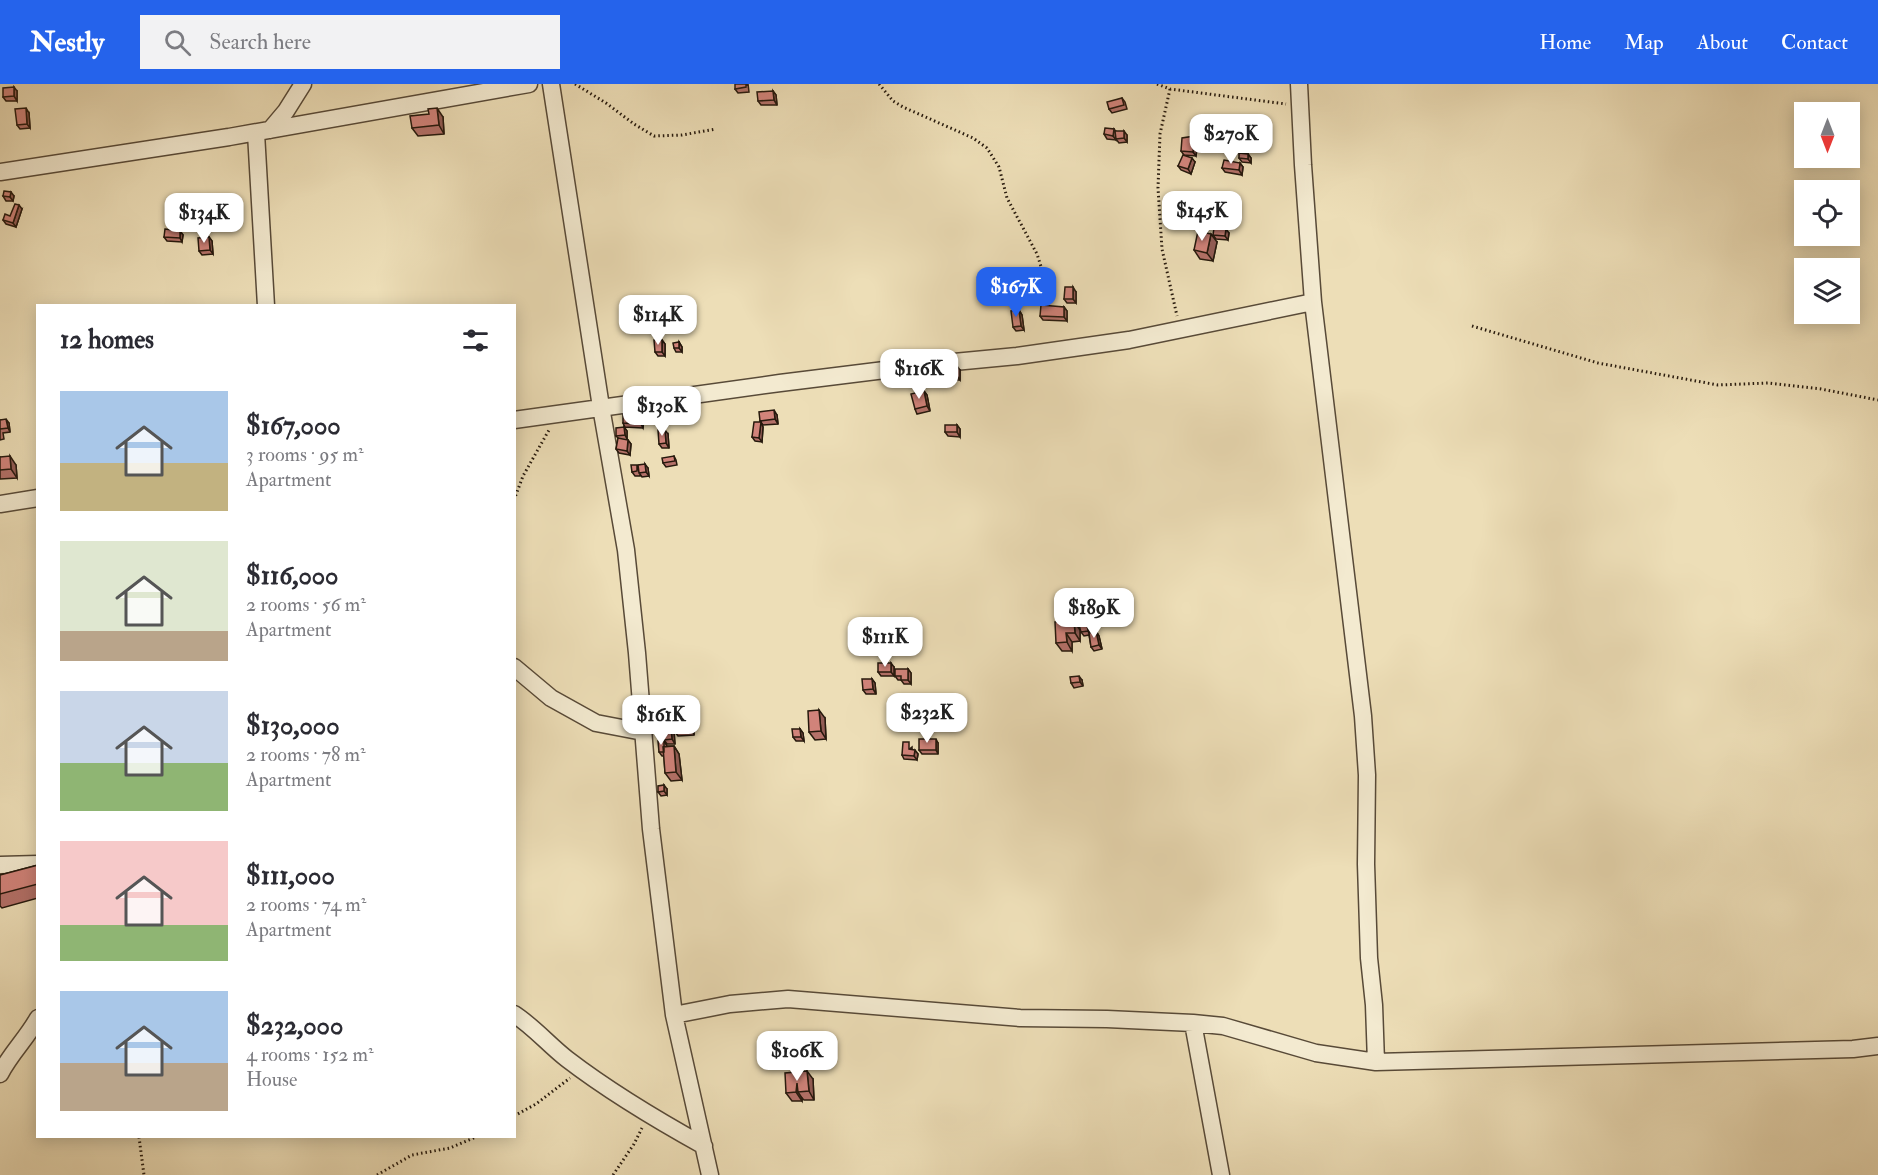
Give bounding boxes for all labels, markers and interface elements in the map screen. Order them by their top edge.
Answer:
search box [140,15,560,69]
text: Nestly [30,25,104,60]
icon: search [161,26,194,59]
text: Search here [209,28,311,56]
text: Home [1539,29,1591,56]
text: Map [1624,29,1664,56]
text: About [1697,29,1748,56]
text: Contact [1781,29,1848,56]
north arrow [1794,102,1860,168]
map controls [1794,102,1860,324]
pin: $270K [1189,114,1273,165]
text: $270K [1204,121,1258,146]
button: locate [1794,180,1860,246]
pin: $145K [1160,191,1244,242]
pin: $134K [162,193,246,244]
text: $145K [1176,198,1228,223]
text: $134K [179,200,229,225]
button: layers [1794,258,1860,324]
pin: $167K [974,267,1058,318]
text: $167K [990,274,1042,299]
pin: $114K [616,295,700,346]
text: $114K [633,302,683,327]
text: 12 homes [60,324,154,356]
icon: filters [459,324,492,357]
pin: $116K [877,349,961,400]
text: $116K [894,356,944,381]
pin: $130K [620,386,704,437]
text: $130K [637,393,687,418]
text: $167,000 [246,410,341,442]
icon: home [108,415,180,487]
text: 3 rooms · 95 m² [246,442,364,467]
text: Apartment [246,467,331,492]
text: $116,000 [246,560,338,592]
icon: home [108,565,180,637]
pin: $189K [1052,588,1136,639]
text: 2 rooms · 56 m² [246,592,366,617]
text: $189K [1068,595,1120,620]
text: Apartment [246,617,331,642]
pin: $111K [843,617,927,668]
text: $111K [862,624,908,649]
pin: $232K [885,693,969,744]
pin: $161K [619,695,703,746]
text: $232K [900,700,954,725]
text: $161K [636,702,686,727]
text: $130,000 [246,710,339,742]
icon: home [108,715,180,787]
text: 2 rooms · 78 m² [246,742,366,767]
text: Apartment [246,767,331,792]
text: $111,000 [246,860,335,892]
icon: home [108,865,180,937]
text: 2 rooms · 74 m² [246,892,367,917]
text: Apartment [246,917,331,942]
text: $232,000 [246,1010,343,1042]
icon: home [108,1015,180,1087]
pin: $106K [755,1031,839,1082]
text: $106K [771,1038,823,1063]
text: 4 rooms · 152 m² [246,1042,374,1067]
text: House [246,1067,297,1092]

